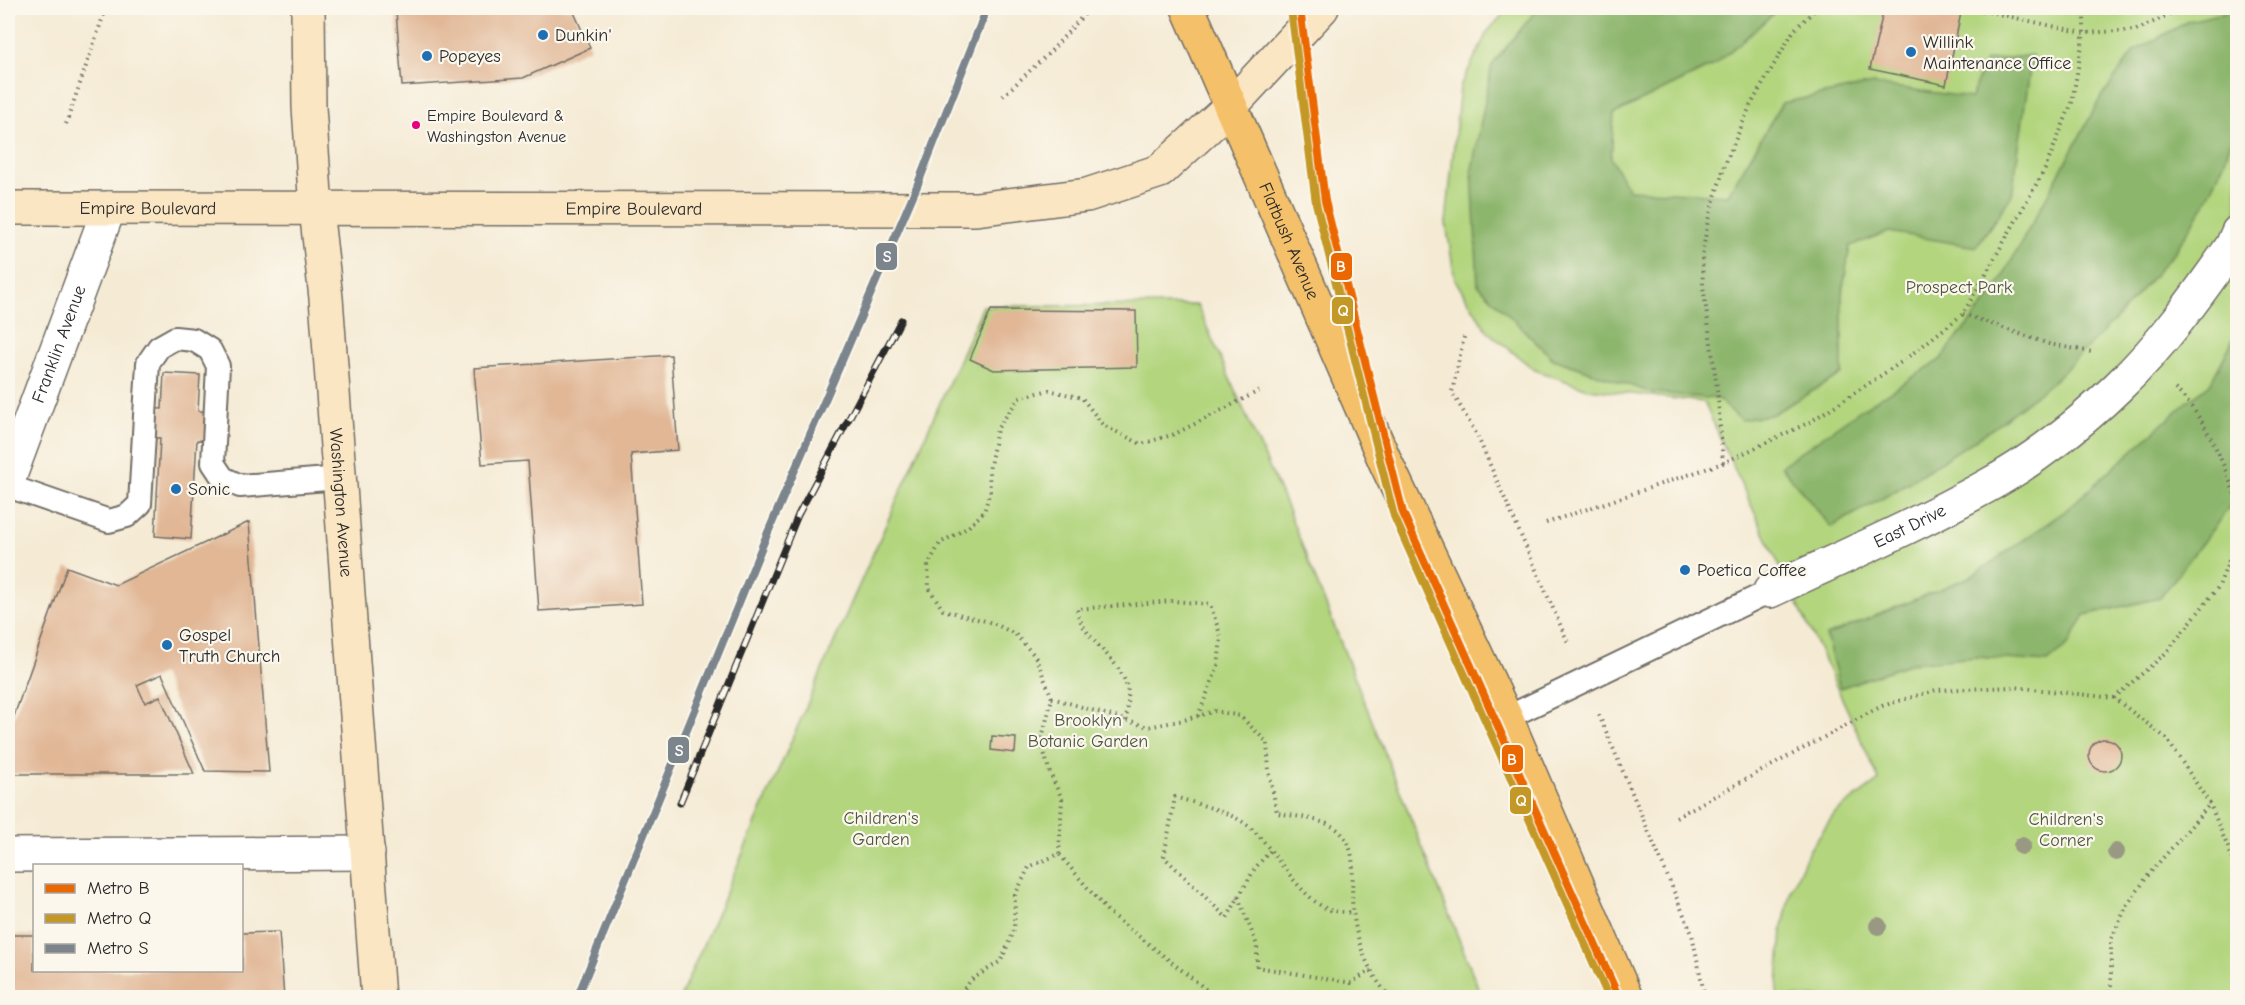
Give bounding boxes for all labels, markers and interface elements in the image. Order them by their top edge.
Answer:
place label: Dunkin' [555,25,612,46]
marker: Dunkin' [536,28,550,42]
place label: Willink Maintenance Office [1923,32,2071,74]
marker: Willink Maintenance Office [1904,45,1918,59]
place label: Popeyes [439,46,501,67]
marker: Popeyes [420,49,434,63]
place label: Empire Boulevard & Washingston Avenue [427,107,566,146]
marker: Empire Boulevard & Washingston Avenue [410,119,422,131]
street label: Flatbush Avenue [1255,179,1324,303]
street label: Empire Boulevard [80,198,216,219]
street label: Empire Boulevard [566,198,702,219]
line badge: S [875,242,898,271]
text: S [883,248,892,266]
line badge: B [1330,252,1353,281]
text: B [1336,258,1346,276]
park label: Prospect Park [1906,277,2013,298]
street label: Franklin Avenue [27,282,90,406]
line badge: Q [1331,296,1354,325]
text: Q [1337,302,1349,320]
street label: Washington Avenue [325,427,357,578]
place label: Sonic [188,479,230,500]
marker: Sonic [169,482,183,496]
street label: East Drive [1870,499,1949,552]
place label: Poetica Coffee [1697,560,1806,581]
marker: Poetica Coffee [1678,563,1692,577]
place label: Gospel Truth Church [179,625,280,667]
marker: Gospel Truth Church [160,638,174,652]
park label: Brooklyn Botanic Garden [1028,710,1148,752]
line badge: S [667,736,690,764]
text: S [675,742,684,760]
line badge: B [1501,744,1524,773]
text: B [1507,751,1517,769]
line badge: Q [1509,786,1532,815]
text: Q [1515,792,1527,810]
park label: Children's Garden [843,808,919,850]
park label: Children's Corner [2028,809,2104,851]
legend [33,864,243,972]
text: Metro B [87,878,150,899]
text: Metro Q [87,908,151,929]
text: Metro S [87,938,149,959]

